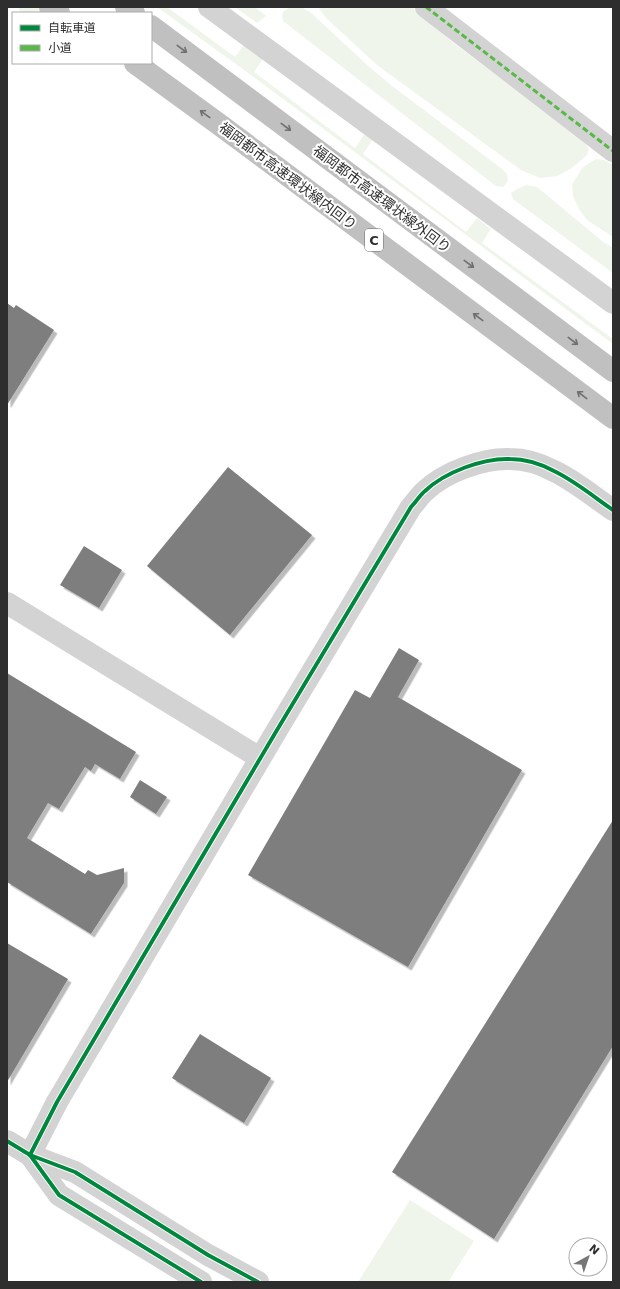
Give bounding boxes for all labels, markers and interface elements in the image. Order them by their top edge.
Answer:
legend [12,12,152,64]
text: 自転車道 [48,21,96,35]
text: 小道 [48,41,72,55]
one-way arrow [177,45,188,54]
one-way arrow [200,110,211,118]
street label: 福岡都市高速環状線内回り [216,119,360,233]
one-way arrow [280,123,291,132]
street label: 福岡都市高速環状線外回り [310,142,454,256]
road number: C [365,229,383,251]
one-way arrow [463,260,474,268]
one-way arrow [472,313,483,321]
one-way arrow [567,337,578,346]
one-way arrow [576,391,587,399]
north arrow [568,1237,608,1277]
text: N [586,1242,602,1258]

